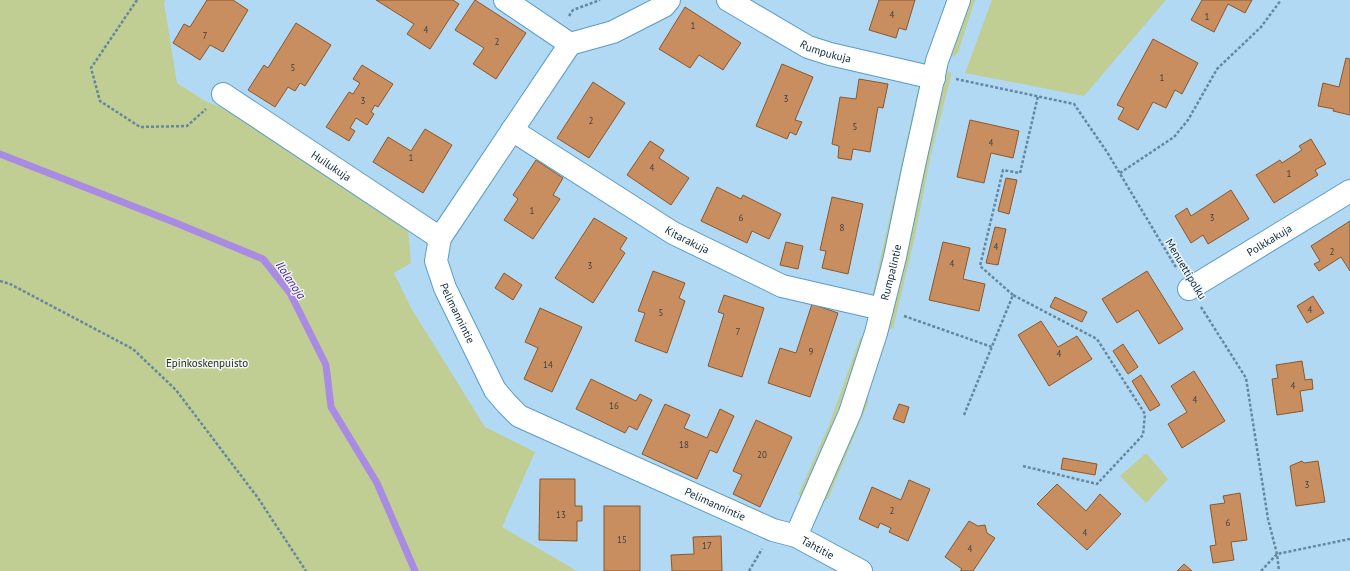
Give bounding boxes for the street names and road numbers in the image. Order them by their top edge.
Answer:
street label: Rumpukuja [797,37,853,66]
street label: Huilukuja [309,148,354,184]
street label: Polkkakuja [1244,221,1295,259]
street label: Kitarakuja [662,223,712,257]
street label: Menuettipolku [1162,236,1210,302]
street label: Rumpalintie [877,243,905,302]
street label: Pelimannintie [437,281,478,346]
street label: Pelimannintie [682,484,748,524]
street label: Tahtitie [799,533,837,563]

